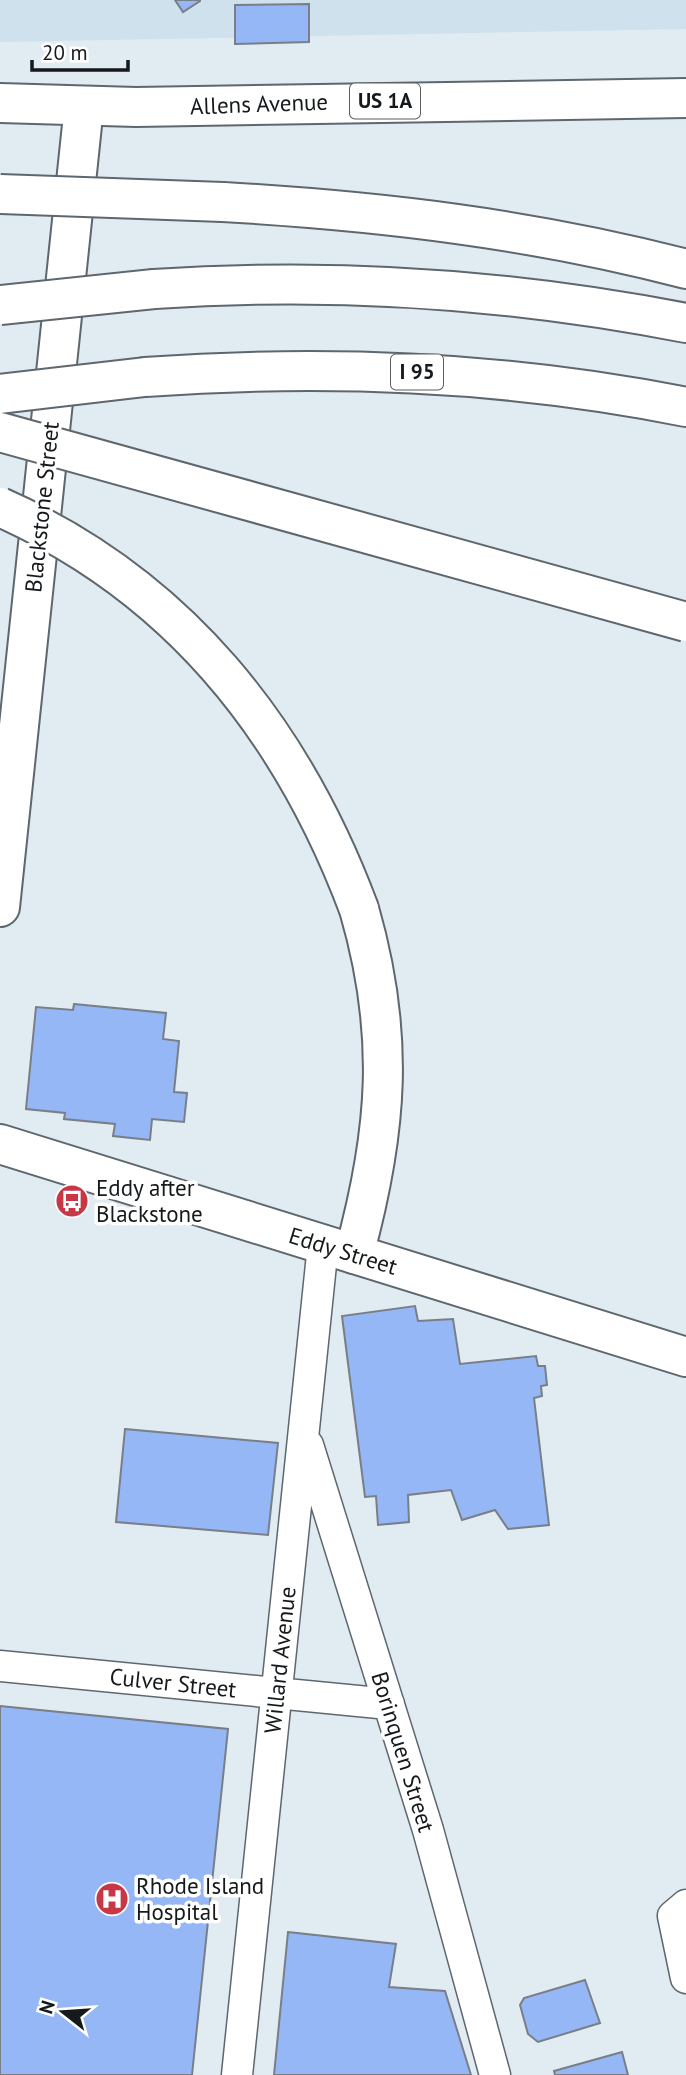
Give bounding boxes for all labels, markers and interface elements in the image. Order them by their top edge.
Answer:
scale bar [32,28,128,72]
text: 20 m [42,39,88,66]
road number: US 1A [350,84,420,119]
street label: Allens Avenue [189,87,328,120]
road number: I 95 [391,354,443,390]
street label: Blackstone Street [18,420,65,594]
place label: Eddy after Blackstone [96,1173,203,1228]
bus stop icon: Eddy after Blackstone [53,1182,91,1220]
street label: Eddy Street [285,1220,401,1281]
street label: Willard Avenue [257,1585,302,1735]
street label: Culver Street [108,1661,238,1704]
street label: Borinquen Street [365,1668,442,1836]
place label: Rhode Island Hospital [136,1871,264,1926]
hospital icon: Rhode Island Hospital [93,1880,131,1918]
north arrow [28,1977,98,2047]
text: N [33,1998,60,2017]

